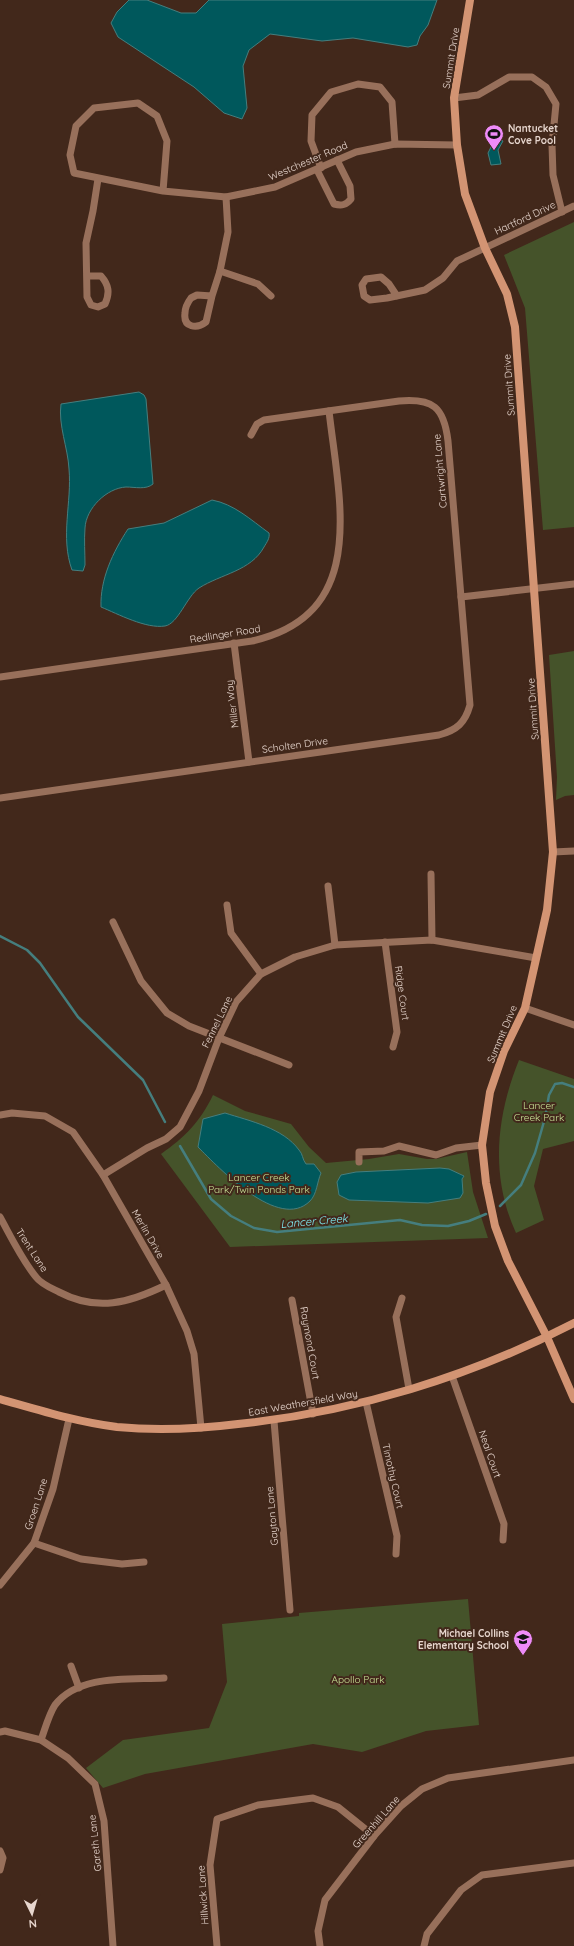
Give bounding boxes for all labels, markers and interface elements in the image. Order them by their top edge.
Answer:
street label: Summit Drive [440,26,462,90]
place label: Nantucket Cove Pool [508,122,558,147]
sports icon: Nantucket Cove Pool [483,123,505,151]
street label: Westchester Road [266,138,350,184]
street label: Hartford Drive [492,198,558,238]
street label: Summit Drive [500,353,518,416]
street label: Cartwright Lane [430,433,450,509]
street label: Redlinger Road [189,622,261,646]
street label: Summit Drive [524,677,542,740]
street label: Miller Way [223,679,241,729]
street label: Scholten Drive [261,734,329,756]
street label: Ridge Court [392,965,412,1022]
street label: Fennel Lane [199,994,235,1050]
street label: Summit Drive [484,1003,520,1065]
park label: Lancer Creek Park [514,1099,564,1124]
park label: Lancer Creek Park/Twin Ponds Park [208,1171,310,1196]
street label: Merlin Drive [129,1207,167,1261]
water label: Lancer Creek [280,1211,349,1231]
street label: Trent Lane [13,1226,51,1275]
street label: Raymond Court [297,1306,323,1381]
street label: East Weathersfield Way [247,1387,359,1419]
street label: Neal Court [476,1428,504,1480]
street label: Timothy Court [379,1442,407,1510]
street label: Groen Lane [22,1476,51,1531]
street label: Gayton Lane [263,1485,281,1546]
place label: Michael Collins Elementary School [418,1627,509,1652]
school or university icon: Michael Collins Elementary School [512,1628,534,1656]
park label: Apollo Park [331,1673,385,1686]
street label: Greenhill Lane [350,1793,403,1851]
street label: Gareth Lane [86,1814,104,1872]
street label: Hillwick Lane [194,1865,212,1925]
north arrow [12,1894,52,1934]
text: N [28,1917,38,1931]

